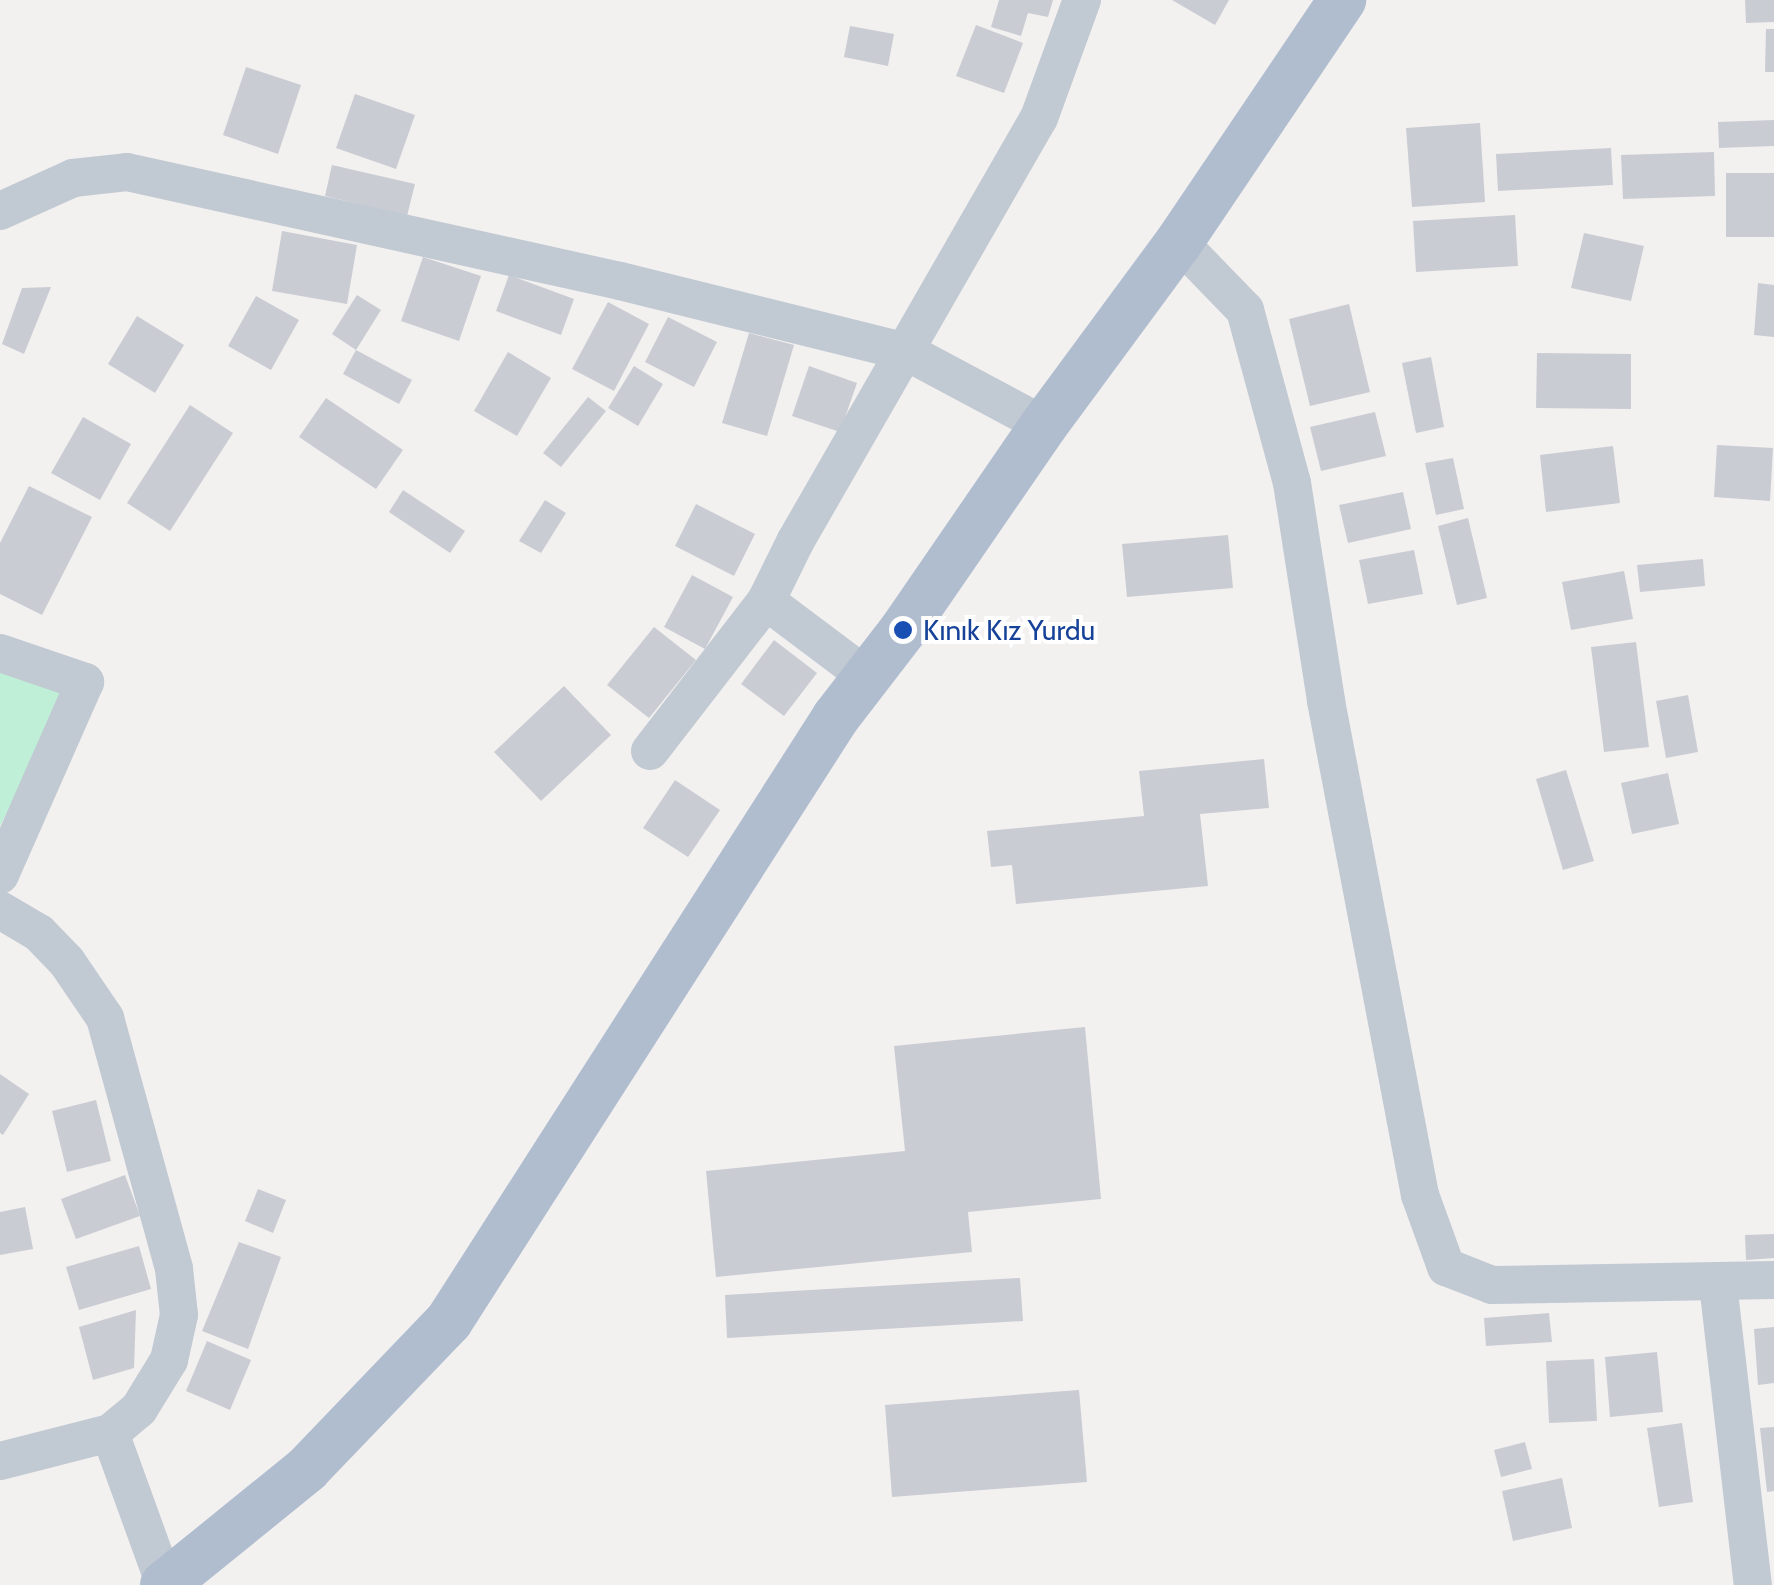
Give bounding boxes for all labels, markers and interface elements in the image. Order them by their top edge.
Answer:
place label: Kınık Kız Yurdu [923,613,1095,647]
marker: Kınık Kız Yurdu [892,619,914,641]

